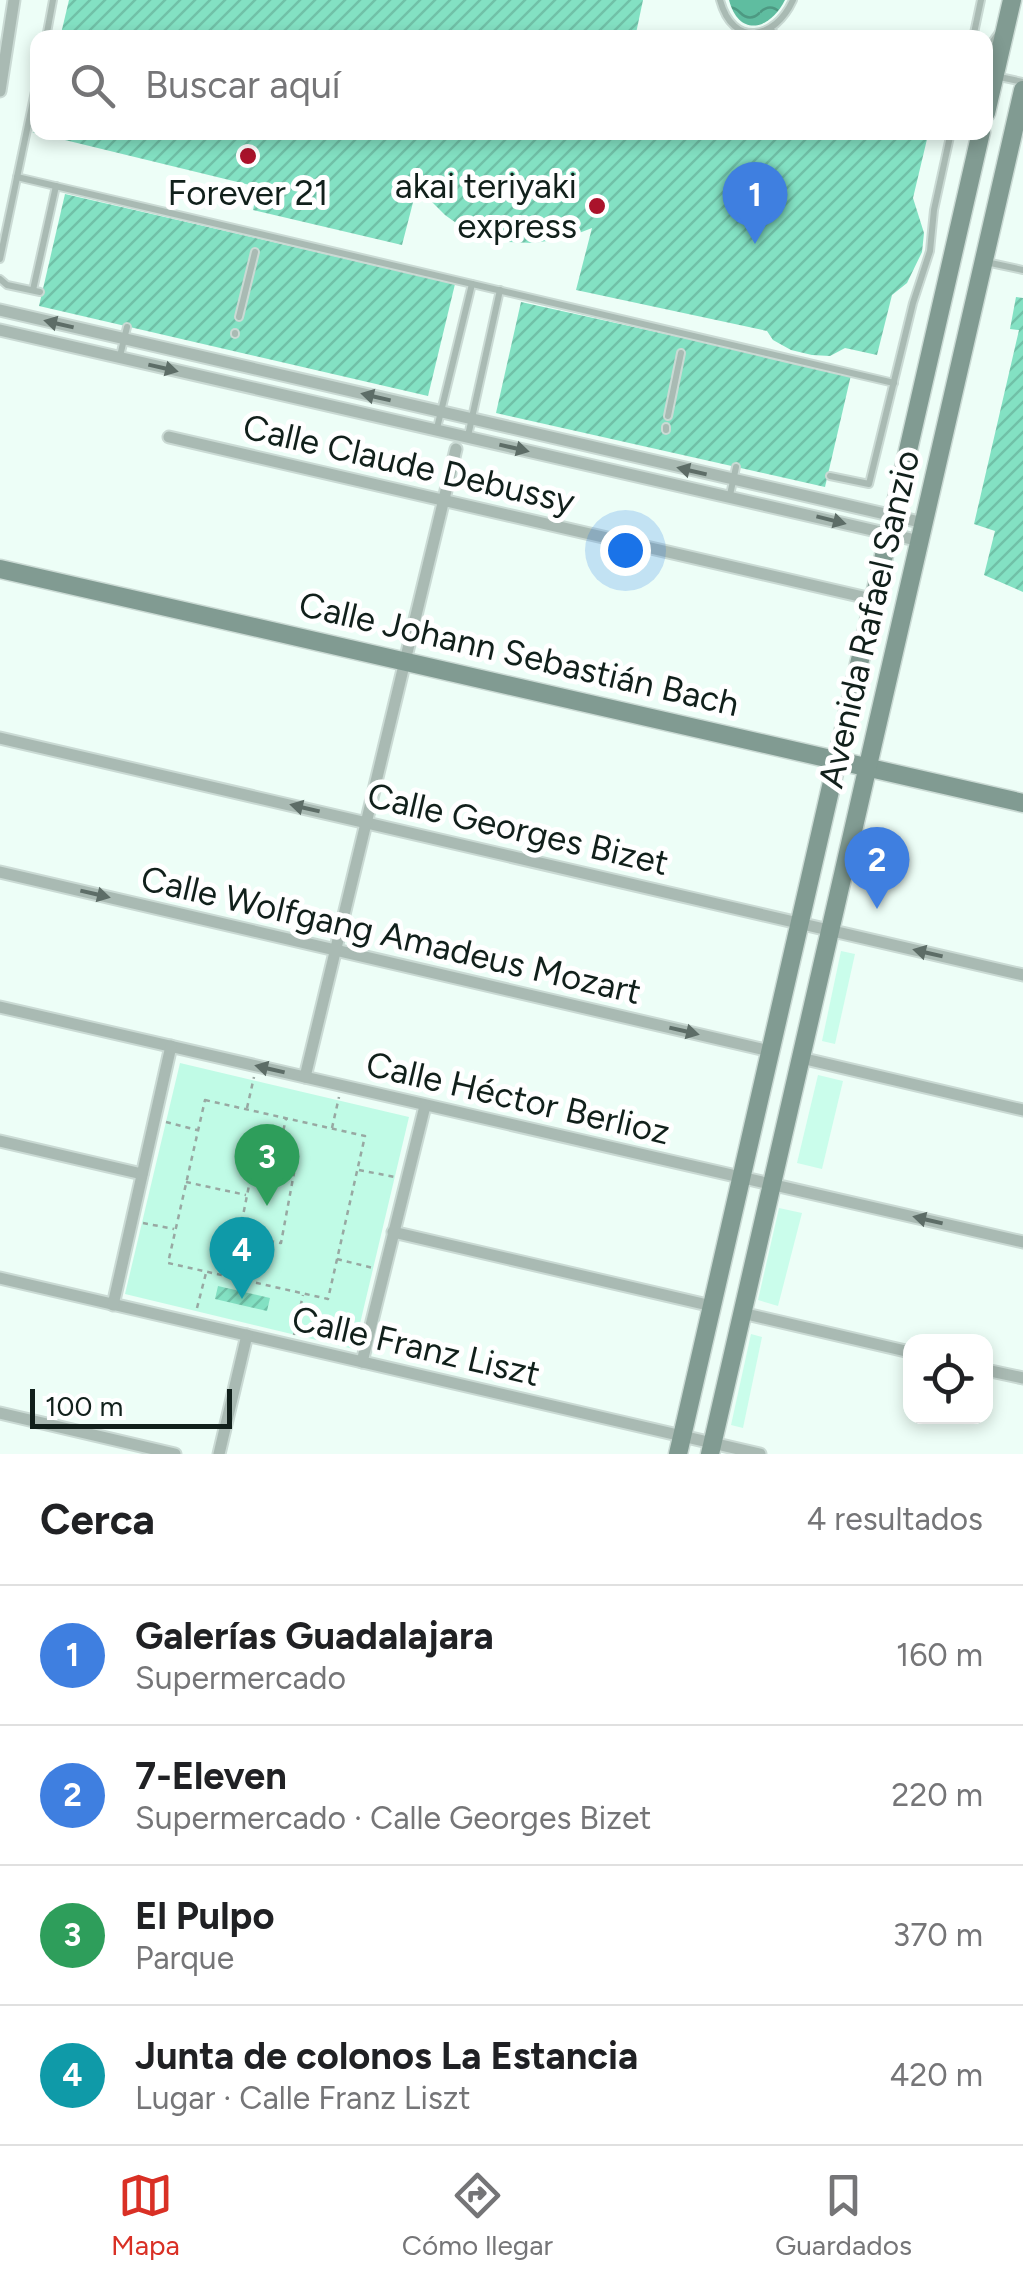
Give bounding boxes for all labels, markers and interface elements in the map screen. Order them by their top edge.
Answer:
search box [30,30,993,140]
icon: search [65,58,120,113]
text: Buscar aquí [145,62,341,108]
marker: Forever 21 [237,145,259,167]
pin: 1 [722,162,788,244]
place label: akai teriyaki express [395,165,577,247]
place label: Forever 21 [168,172,328,214]
marker: akai teriyaki express [586,195,608,217]
one-way arrow [43,316,74,331]
one-way arrow [148,361,179,376]
one-way arrow [360,389,391,404]
street label: Calle Claude Debussy [239,405,579,523]
one-way arrow [499,440,530,456]
street label: Avenida Rafael Sanzio [810,446,928,792]
one-way arrow [676,463,707,478]
one-way arrow [816,513,847,528]
your location [600,525,651,576]
street label: Calle Johann Sebastián Bach [295,583,743,725]
street label: Calle Georges Bizet [363,774,673,884]
one-way arrow [289,800,320,815]
pin: 2 [844,826,910,909]
street label: Calle Wolfgang Amadeus Mozart [137,857,645,1013]
one-way arrow [80,887,111,902]
one-way arrow [912,944,943,960]
one-way arrow [669,1024,700,1039]
street label: Calle Héctor Berlioz [362,1043,674,1153]
one-way arrow [254,1061,285,1076]
pin: 3 [234,1124,300,1206]
one-way arrow [912,1212,943,1228]
pin: 4 [210,1216,274,1299]
street label: Calle Franz Liszt [288,1297,544,1395]
map controls [903,1334,993,1424]
button: locate [903,1334,993,1424]
scale bar [30,1384,232,1428]
text: 100 m [45,1389,123,1423]
text: Cerca [40,1494,155,1545]
text: 4 resultados [807,1500,983,1538]
text: Galerías Guadalajara [135,1613,494,1659]
text: 1 [66,1636,79,1674]
text: 160 m [896,1636,983,1674]
text: Supermercado [135,1659,346,1697]
text: 7-Eleven [135,1753,287,1799]
text: 2 [63,1776,82,1814]
text: 220 m [892,1776,983,1814]
text: Supermercado · Calle Georges Bizet [135,1799,651,1837]
text: El Pulpo [135,1893,274,1939]
text: 3 [64,1916,81,1954]
text: 370 m [893,1916,983,1954]
text: Parque [135,1939,234,1977]
text: Junta de colonos La Estancia [135,2033,638,2079]
text: 4 [62,2056,83,2094]
text: 420 m [890,2056,983,2094]
text: Lugar · Calle Franz Liszt [135,2079,471,2117]
tab: Mapa [111,2168,180,2262]
tab: Cómo llegar [402,2168,553,2262]
tab: Guardados [775,2168,912,2262]

